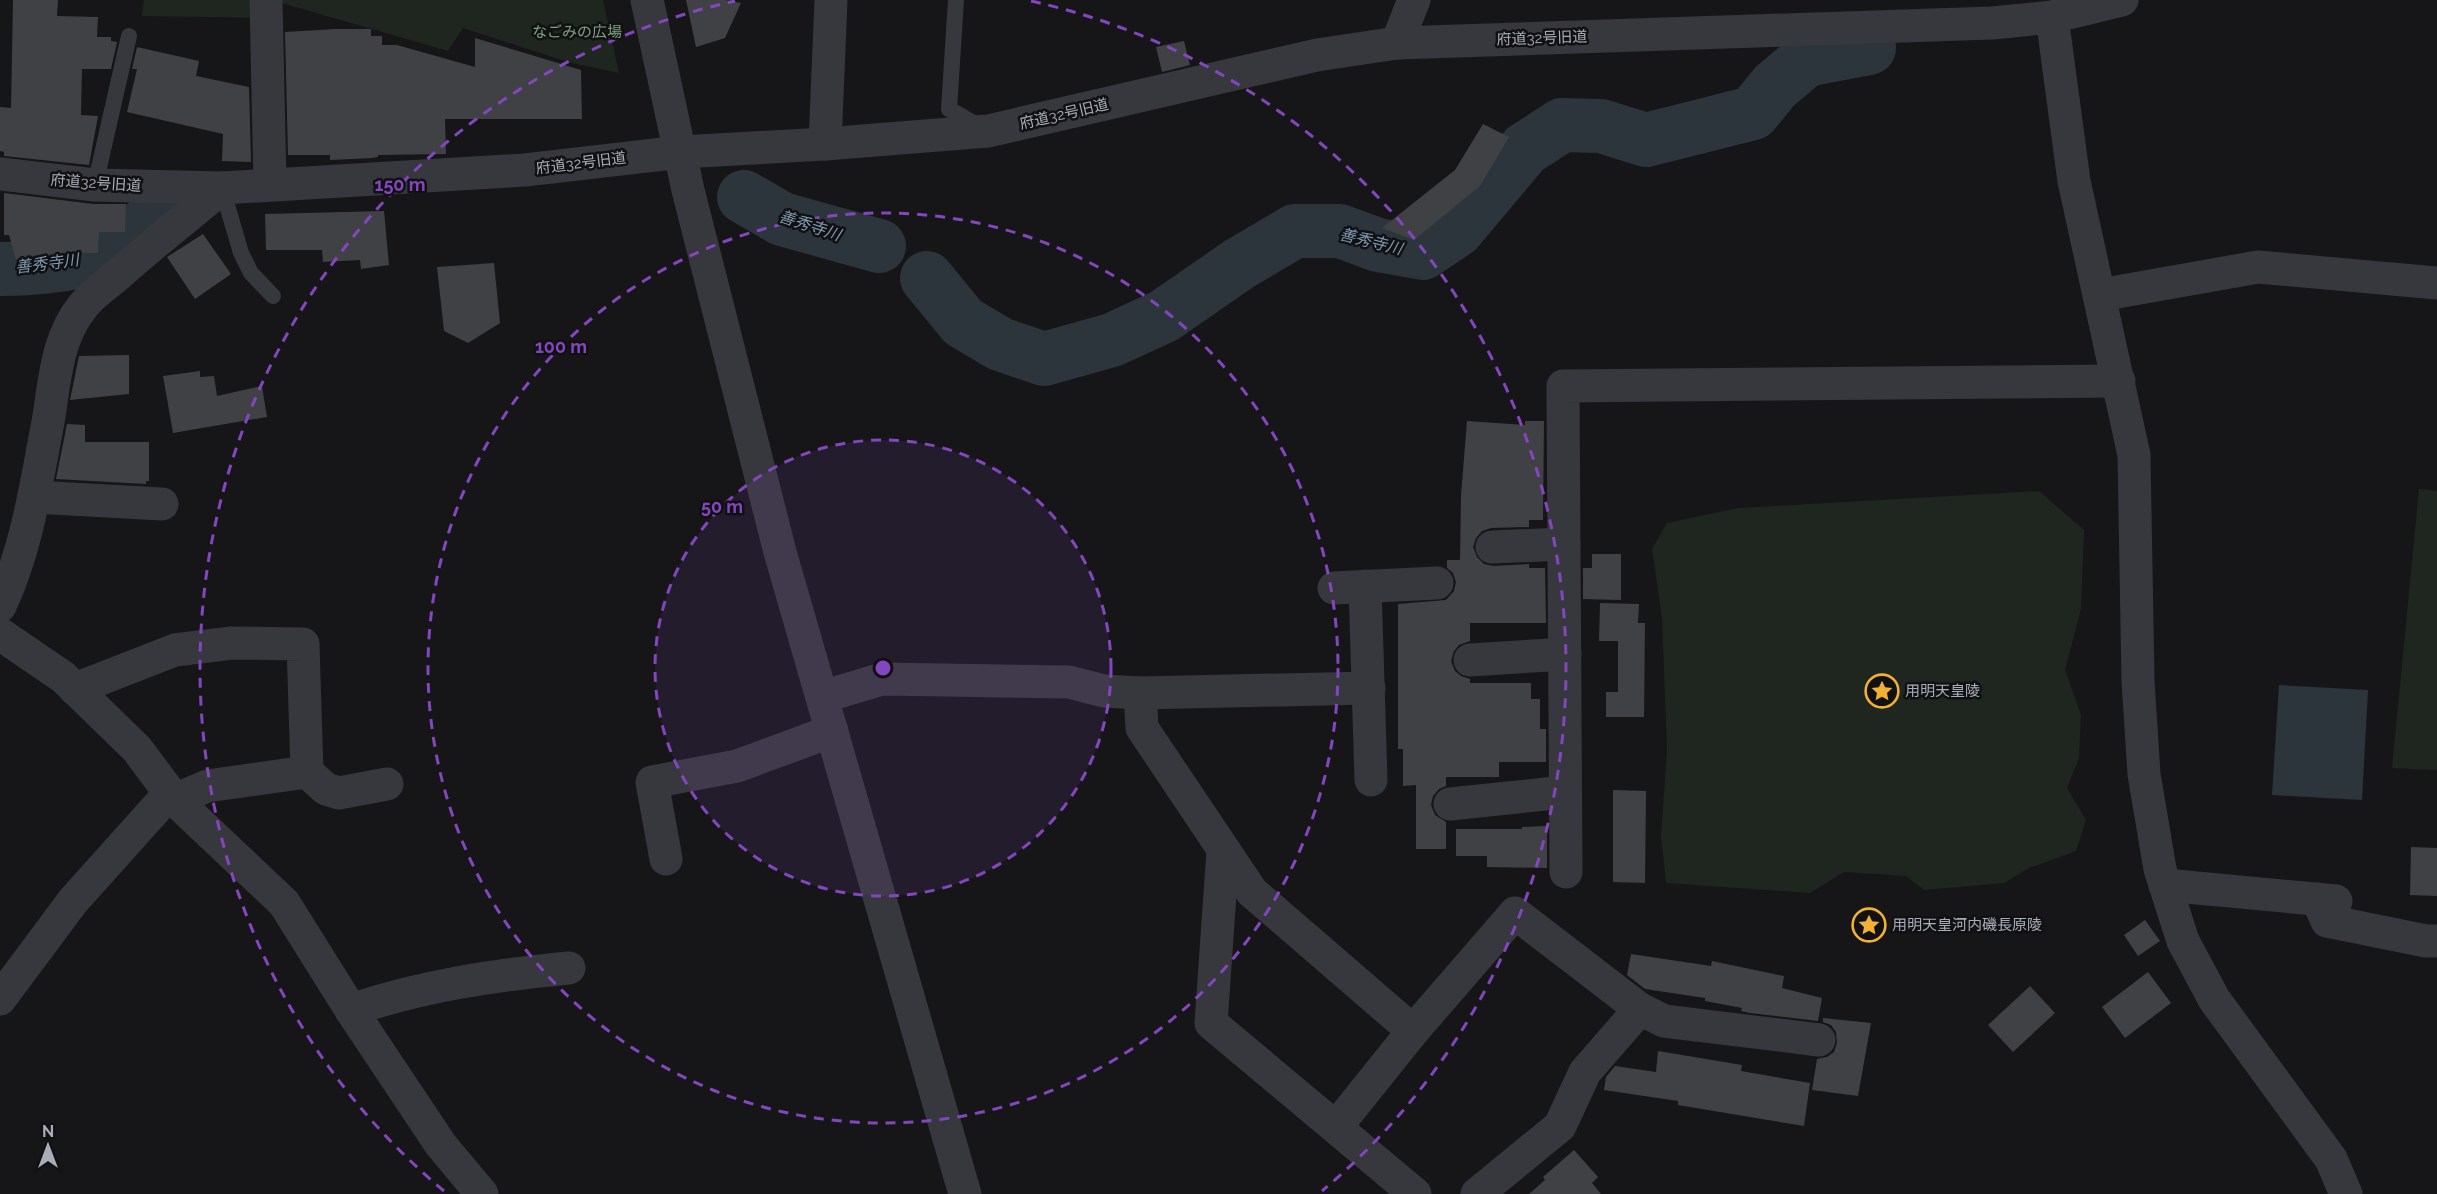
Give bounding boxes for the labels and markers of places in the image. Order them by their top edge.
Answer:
centre of rings [873,658,893,678]
place icon: 用明天皇陵 [1864,673,1900,709]
place label: 用明天皇陵 [1905,682,1980,700]
place icon: 用明天皇河内磯長原陵 [1851,907,1887,943]
place label: 用明天皇河内磯長原陵 [1892,916,2042,934]

